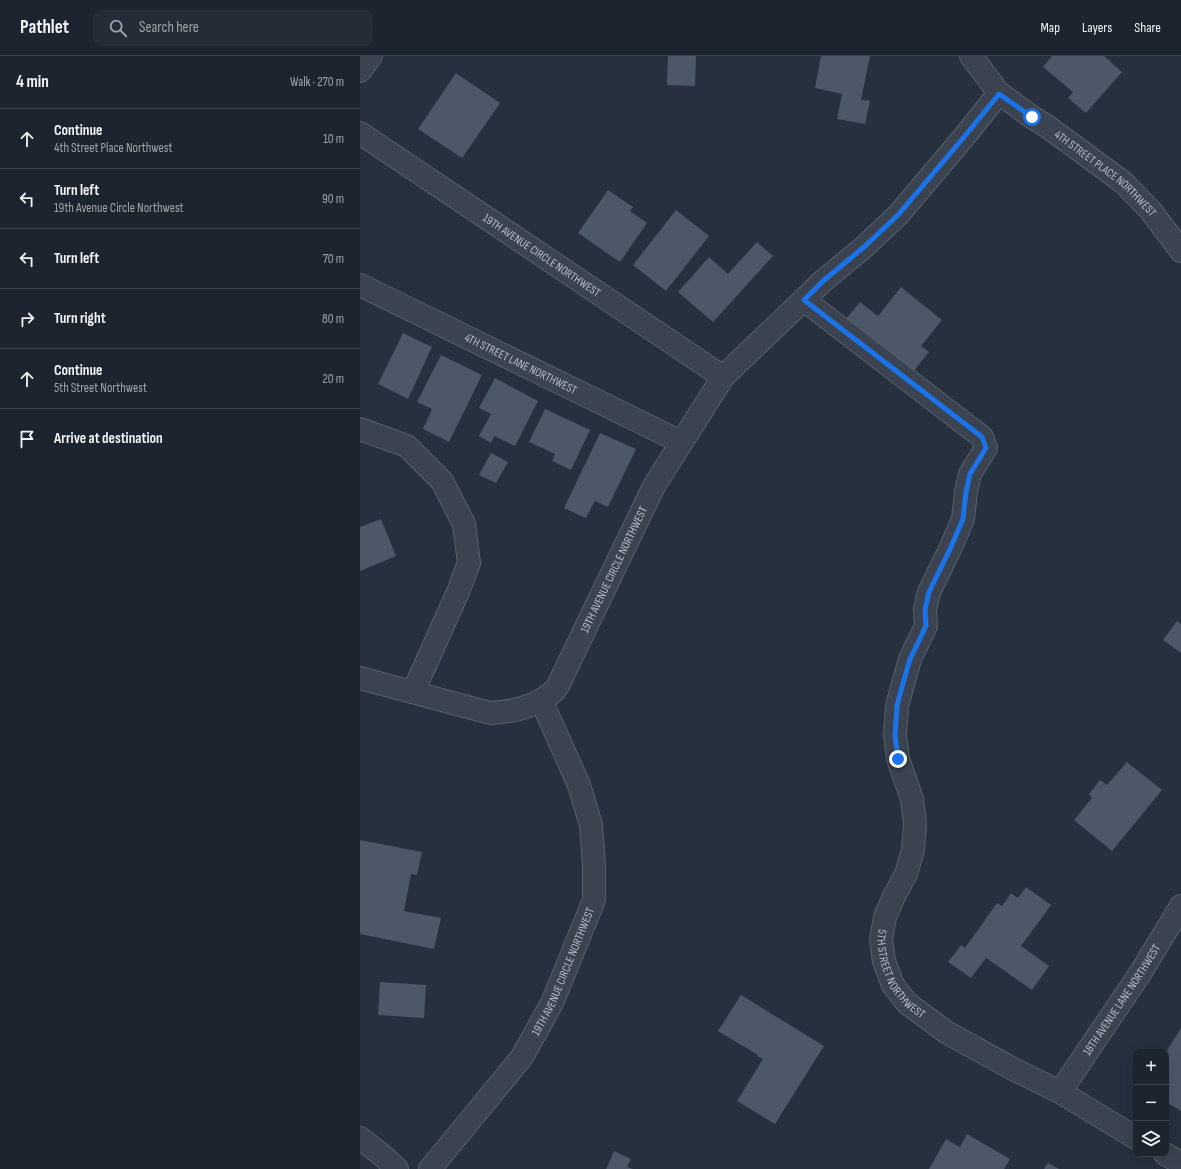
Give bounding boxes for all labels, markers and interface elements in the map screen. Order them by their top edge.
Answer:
search box [93,10,373,46]
text: Pathlet [20,16,69,39]
icon: search [107,17,129,39]
text: Search here [139,18,199,37]
text: Map [1040,19,1060,36]
text: Layers [1082,19,1112,36]
text: Share [1134,19,1161,36]
text: 4 min [16,72,49,92]
text: Walk · 270 m [290,74,344,90]
route start [1023,108,1041,126]
text: Continue [54,121,103,140]
street label: 4TH STREET PLACE NORTHWEST [1051,127,1159,220]
icon: ahead [16,128,38,150]
text: 10 m [323,131,344,147]
text: 4th Street Place Northwest [54,140,172,156]
text: Turn left [54,181,99,200]
icon: left [16,188,38,210]
text: 90 m [322,191,344,207]
text: 19th Avenue Circle Northwest [54,200,184,216]
street label: 19TH AVENUE CIRCLE NORTHWEST [480,211,603,301]
icon: left [16,248,38,270]
text: Turn left [54,249,99,268]
text: 70 m [323,251,344,267]
icon: right [16,308,38,330]
text: Turn right [54,309,106,328]
text: 80 m [322,311,344,327]
street label: 4TH STREET LANE NORTHWEST [462,330,579,398]
text: Continue [54,361,103,380]
icon: ahead [16,368,38,390]
text: 20 m [322,371,344,387]
text: 5th Street Northwest [54,380,147,396]
icon: arrive [16,428,38,450]
text: Arrive at destination [54,429,163,448]
street label: 19TH AVENUE CIRCLE NORTHWEST [577,504,651,636]
route end [889,750,907,768]
street label: 19TH AVENUE CIRCLE NORTHWEST [528,905,598,1038]
street label: 5TH STREET NORTHWEST [873,928,928,1022]
street label: 18TH AVENUE LANE NORTHWEST [1080,941,1164,1058]
map controls [1133,1049,1169,1157]
button: + [1133,1049,1169,1085]
button: − [1133,1085,1169,1121]
button: layers [1133,1121,1169,1157]

